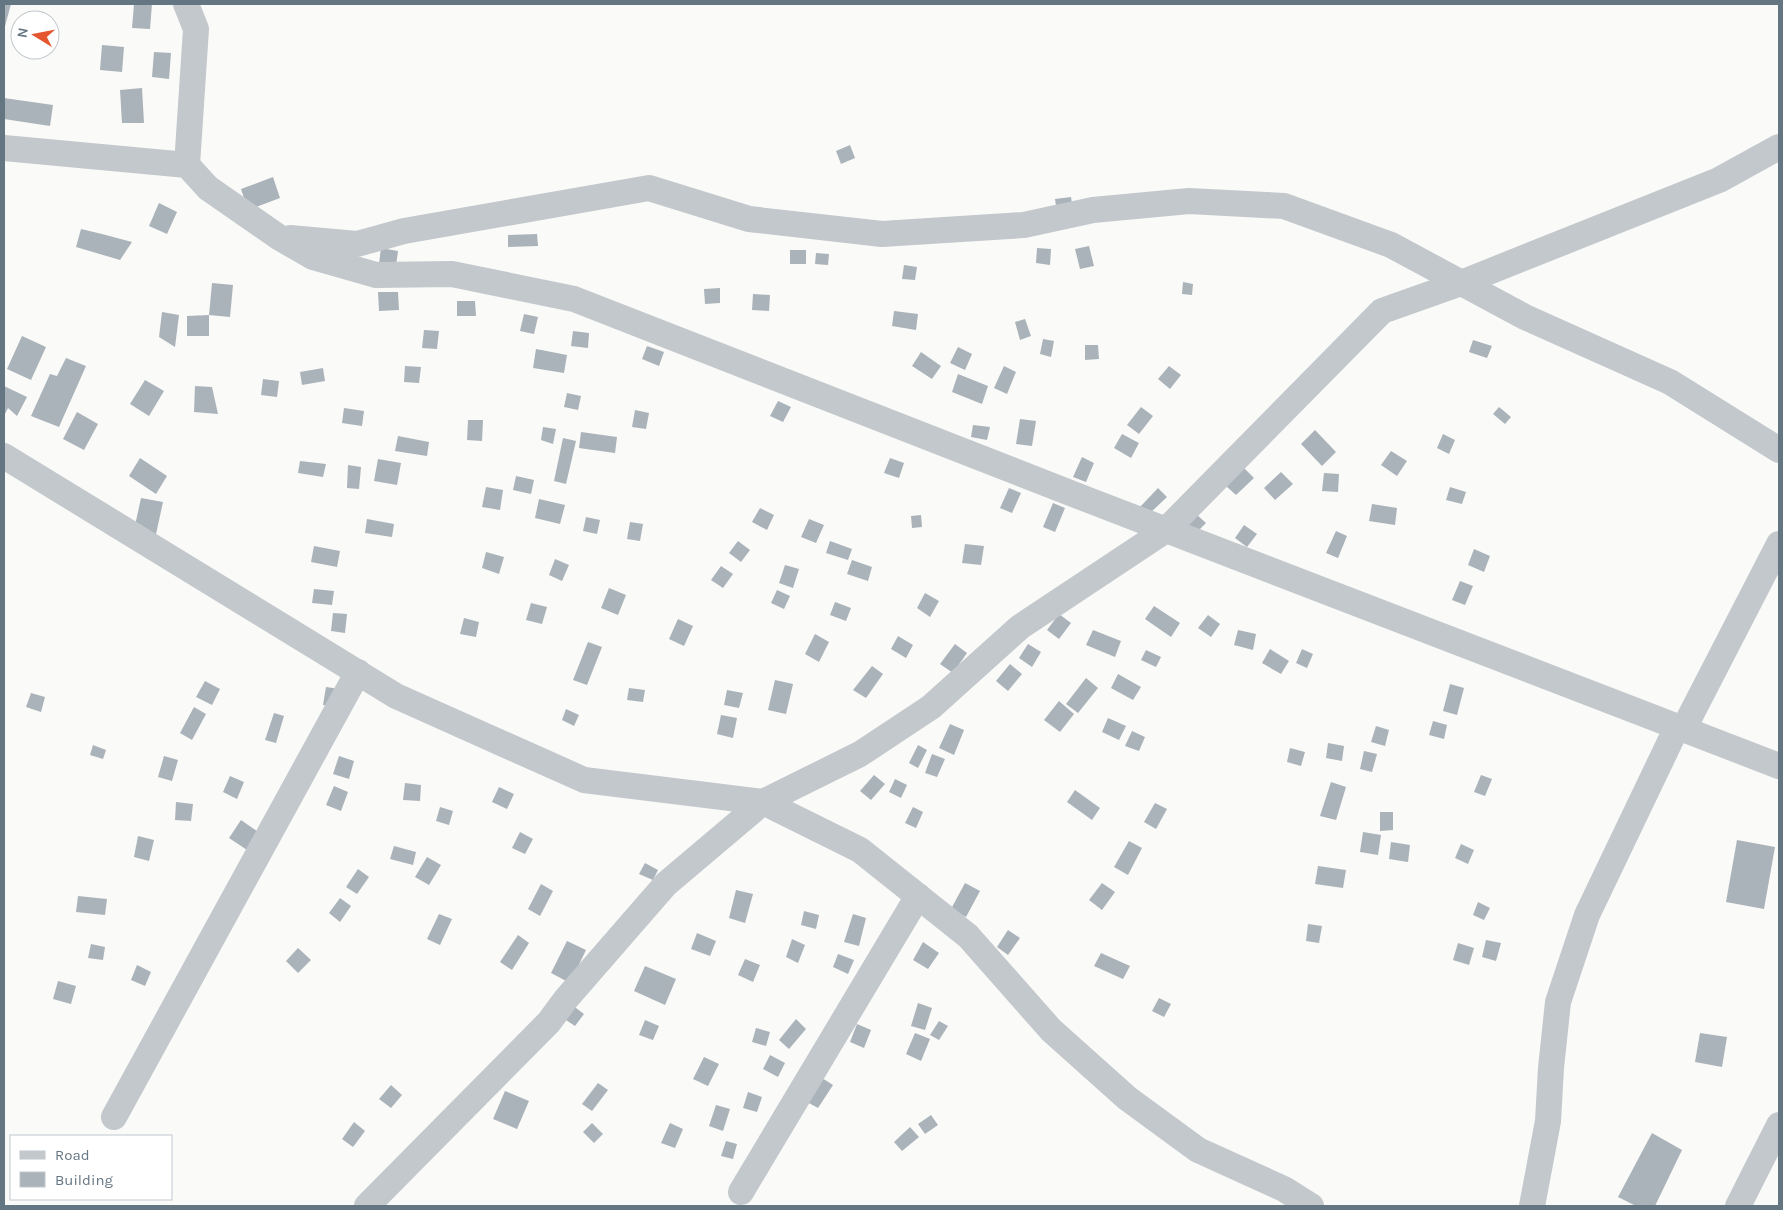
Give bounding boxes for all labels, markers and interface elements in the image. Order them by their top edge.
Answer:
north arrow [10,10,60,60]
text: N [13,26,32,39]
legend [10,1135,172,1200]
text: Road [55,1146,90,1164]
text: Building [55,1171,113,1189]

